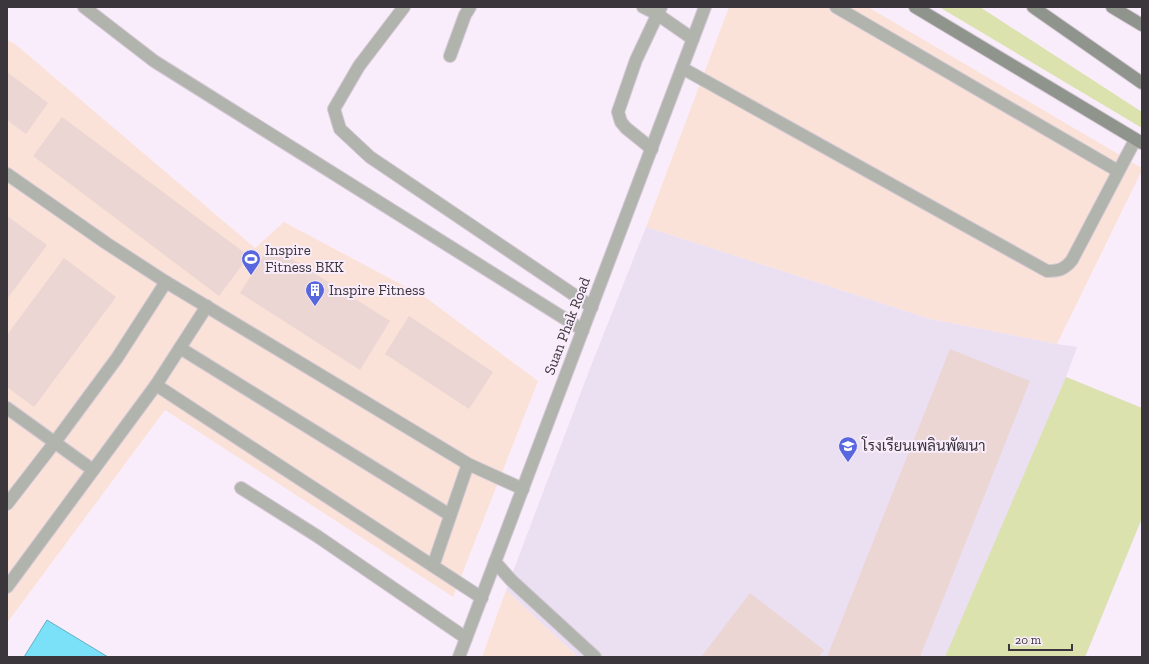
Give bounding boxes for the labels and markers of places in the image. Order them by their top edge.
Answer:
place label: Inspire Fitness BKK [265,241,344,276]
sports icon: Inspire Fitness BKK [240,248,262,276]
building icon: Inspire Fitness [304,279,326,307]
place label: Inspire Fitness [329,281,425,299]
school or university icon: โรงเรียนเพลินพัฒนา [837,435,859,463]
place label: โรงเรียนเพลินพัฒนา [861,436,986,455]

